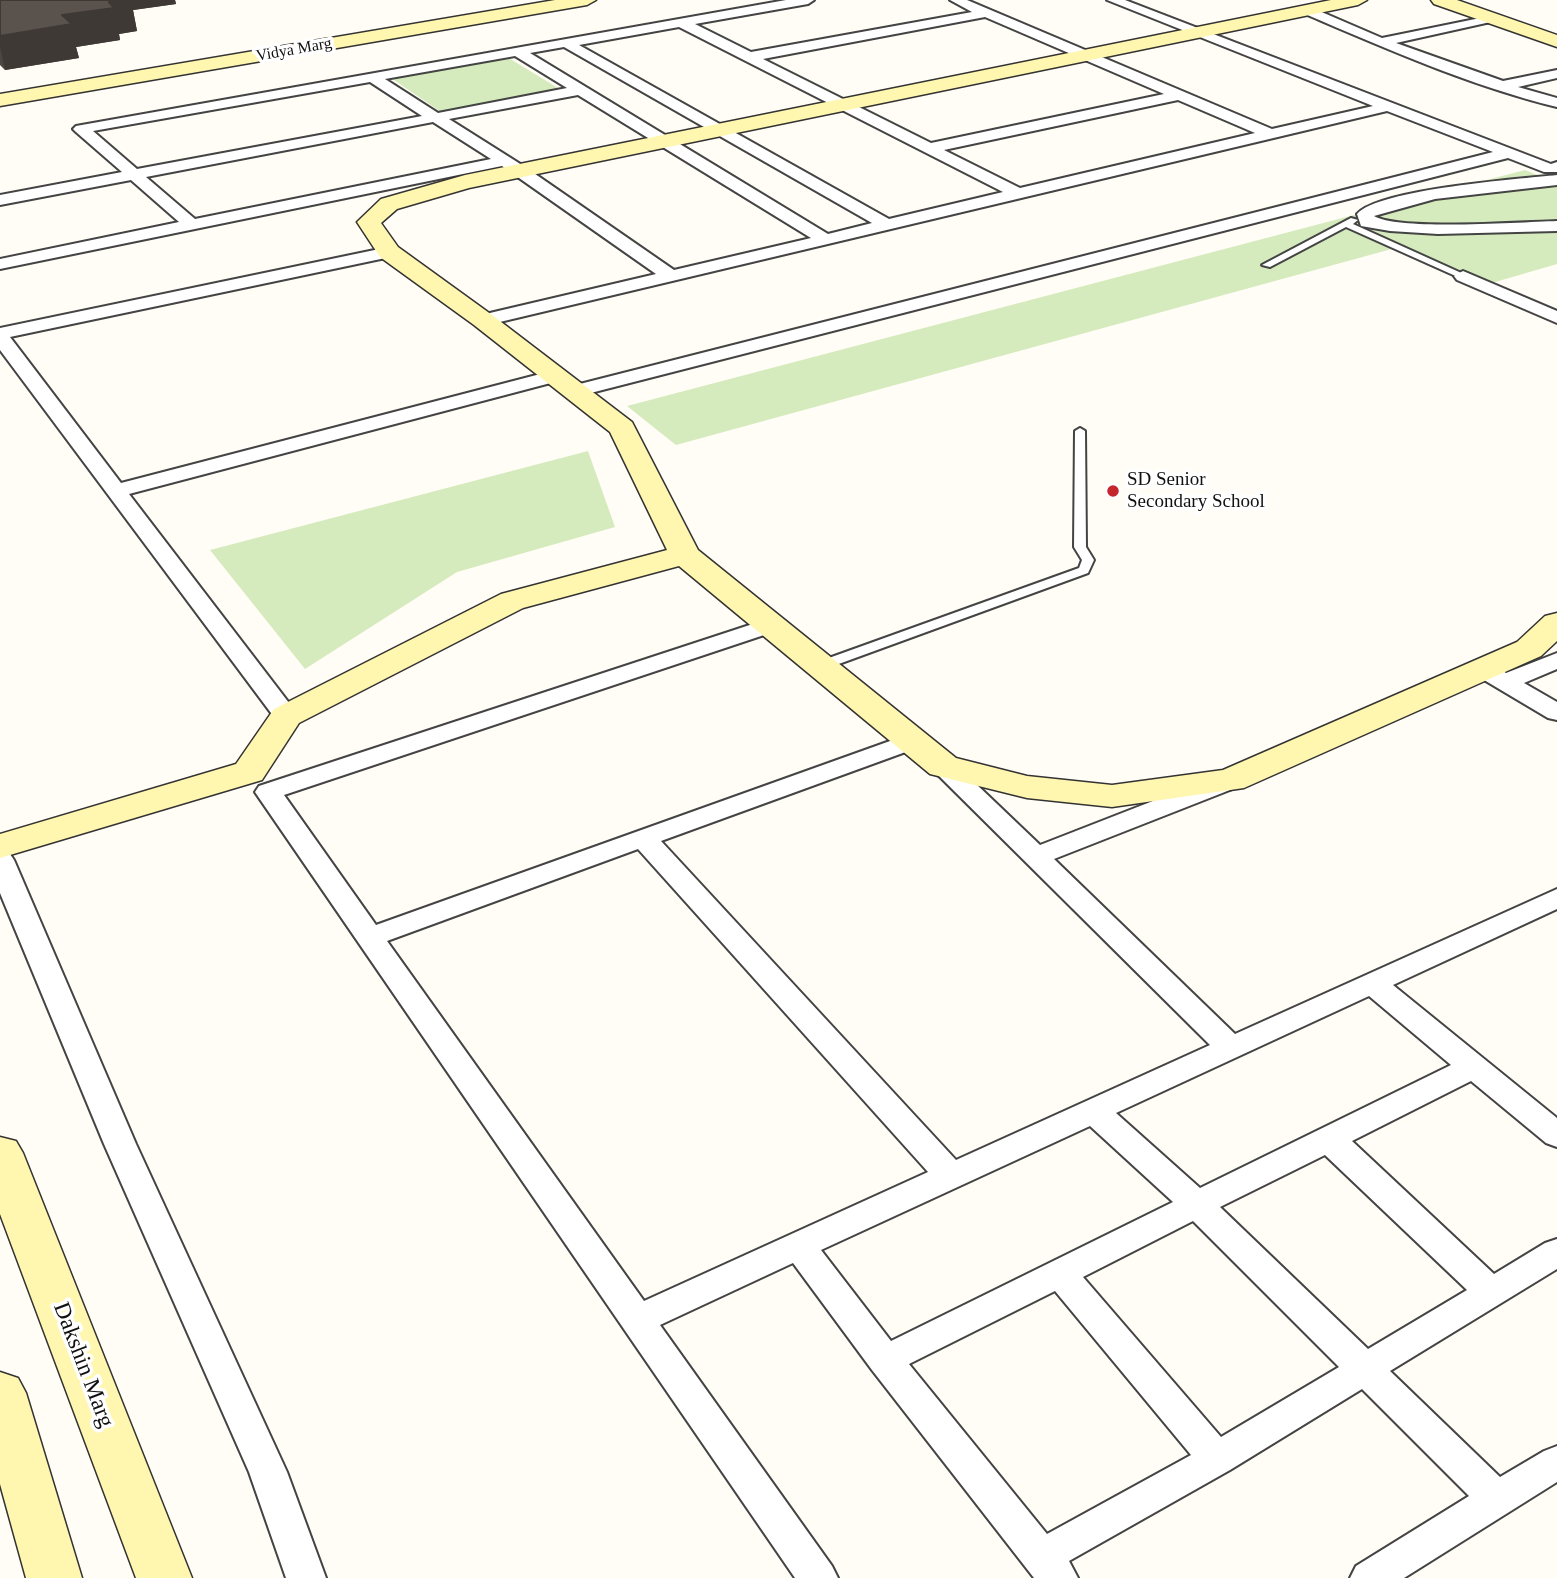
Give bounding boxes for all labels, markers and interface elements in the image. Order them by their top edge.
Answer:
street label: Vidya Marg [255,34,333,66]
place label: SD Senior Secondary School [1127,469,1265,513]
marker: SD Senior Secondary School [1105,483,1121,499]
street label: Dakshin Marg [46,1299,120,1431]

